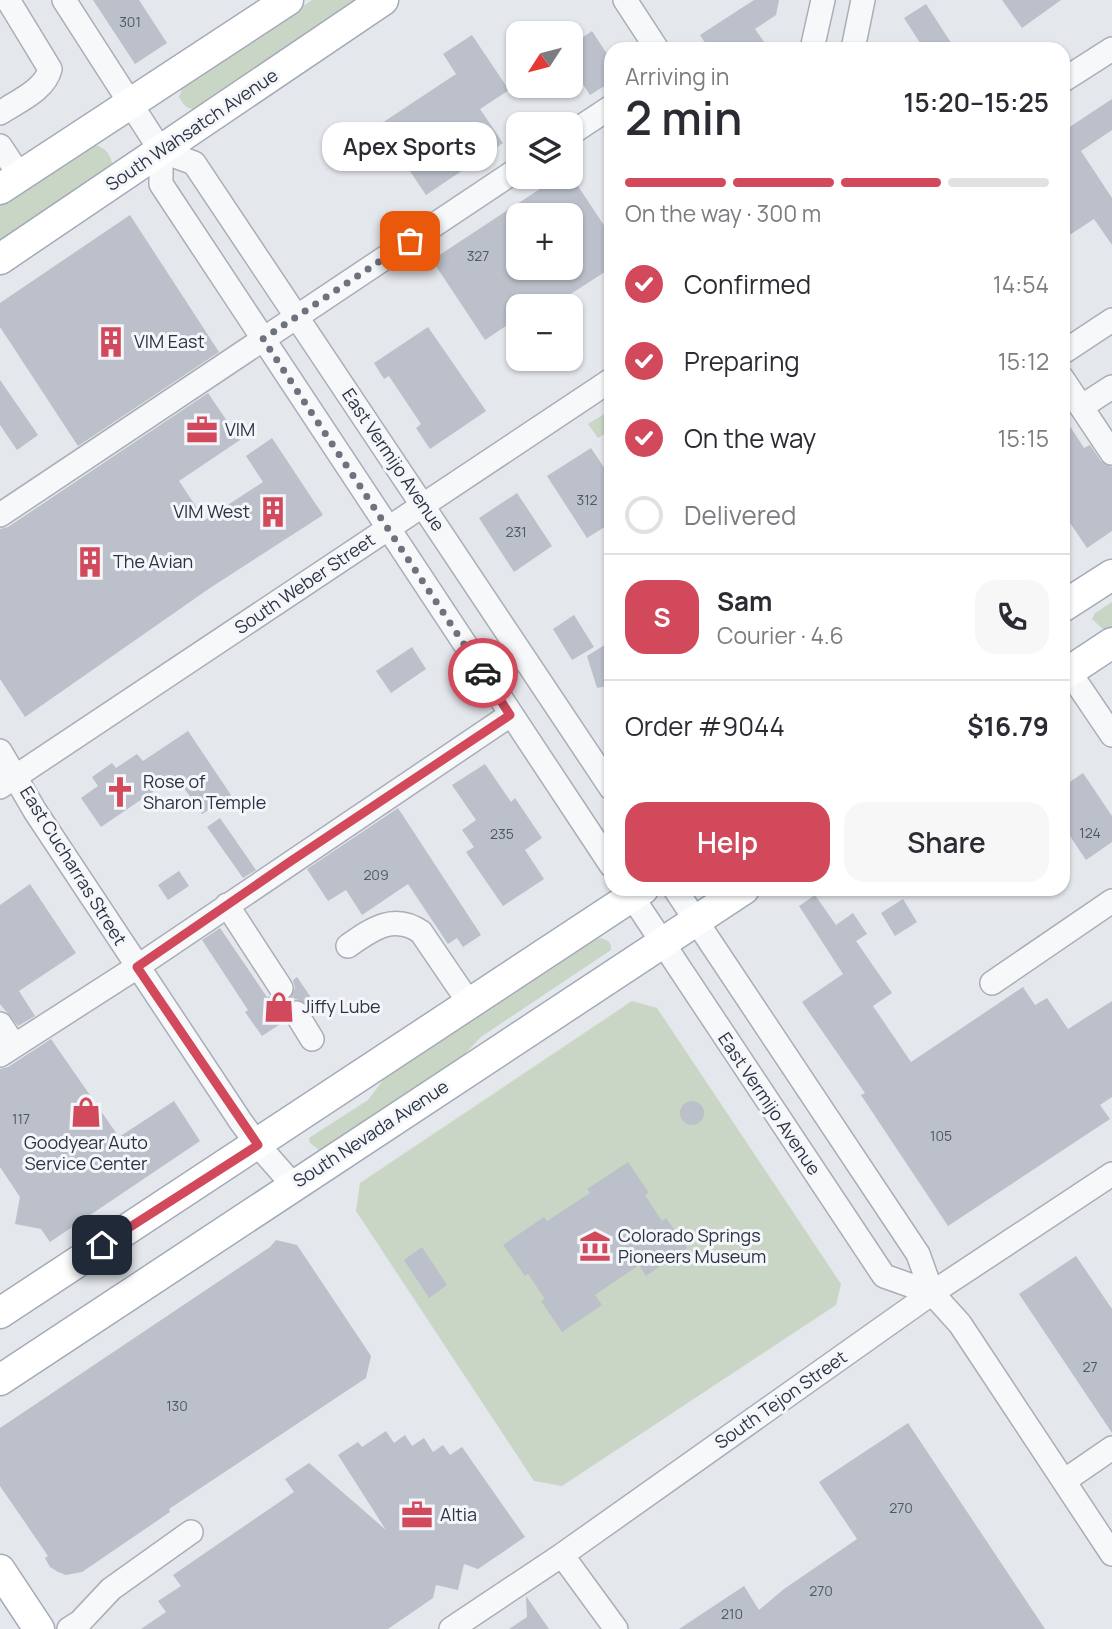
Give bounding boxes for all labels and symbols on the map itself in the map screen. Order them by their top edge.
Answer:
house number: 301 [119,12,141,31]
north arrow [506,21,583,98]
street label: South Wahsatch Avenue [101,63,282,196]
callout: Apex Sports [322,122,498,171]
pin [380,211,440,271]
house number: 327 [467,246,489,265]
building icon: VIM East [94,325,128,359]
place label: VIM East [134,329,205,353]
street label: East Vermijo Avenue [337,383,451,535]
office icon: VIM [185,413,219,447]
place label: VIM [225,417,255,441]
house number: 312 [576,490,598,509]
building icon: VIM West [256,495,290,529]
place label: VIM West [173,499,250,523]
house number: 231 [505,522,527,541]
street label: South Weber Street [230,527,379,639]
building icon: The Avian [73,545,107,579]
place label: The Avian [113,549,193,573]
courier [448,638,518,708]
place label: Rose of Sharon Temple [143,769,266,814]
church icon: Rose of Sharon Temple [103,775,137,809]
street label: East Cucharras Street [15,781,133,950]
house number: 124 [1079,823,1101,842]
house number: 235 [490,824,514,843]
house number: 209 [363,865,389,884]
shop icon: Jiffy Lube [262,990,296,1024]
place label: Jiffy Lube [302,994,381,1018]
street label: East Vermijo Avenue [713,1027,827,1179]
street label: South Nevada Avenue [288,1074,453,1192]
shop icon: Goodyear Auto Service Center [69,1095,103,1129]
house number: 117 [12,1109,30,1128]
house number: 105 [930,1126,952,1145]
place label: Goodyear Auto Service Center [24,1130,148,1175]
pin [72,1215,132,1275]
place label: Colorado Springs Pioneers Museum [618,1223,766,1268]
museum icon: Colorado Springs Pioneers Museum [578,1229,612,1263]
street label: South Tejon Street [710,1345,851,1454]
house number: 27 [1082,1357,1098,1376]
house number: 130 [166,1396,188,1415]
office icon: Altia [400,1498,434,1532]
house number: 270 [889,1498,913,1517]
place label: Altia [440,1502,477,1526]
house number: 270 [809,1581,833,1600]
house number: 210 [721,1604,743,1623]

